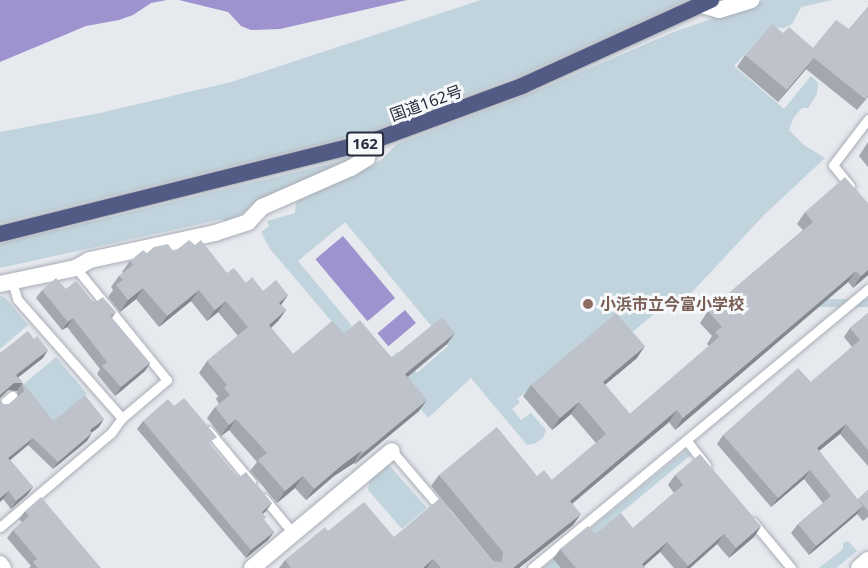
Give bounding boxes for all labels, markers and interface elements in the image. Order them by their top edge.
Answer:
street label: 国道162号 [387,81,465,125]
road number: 162 [346,132,385,156]
place label: 小浜市立今富小学校 [600,294,744,314]
marker: 小浜市立今富小学校 [581,297,595,311]

